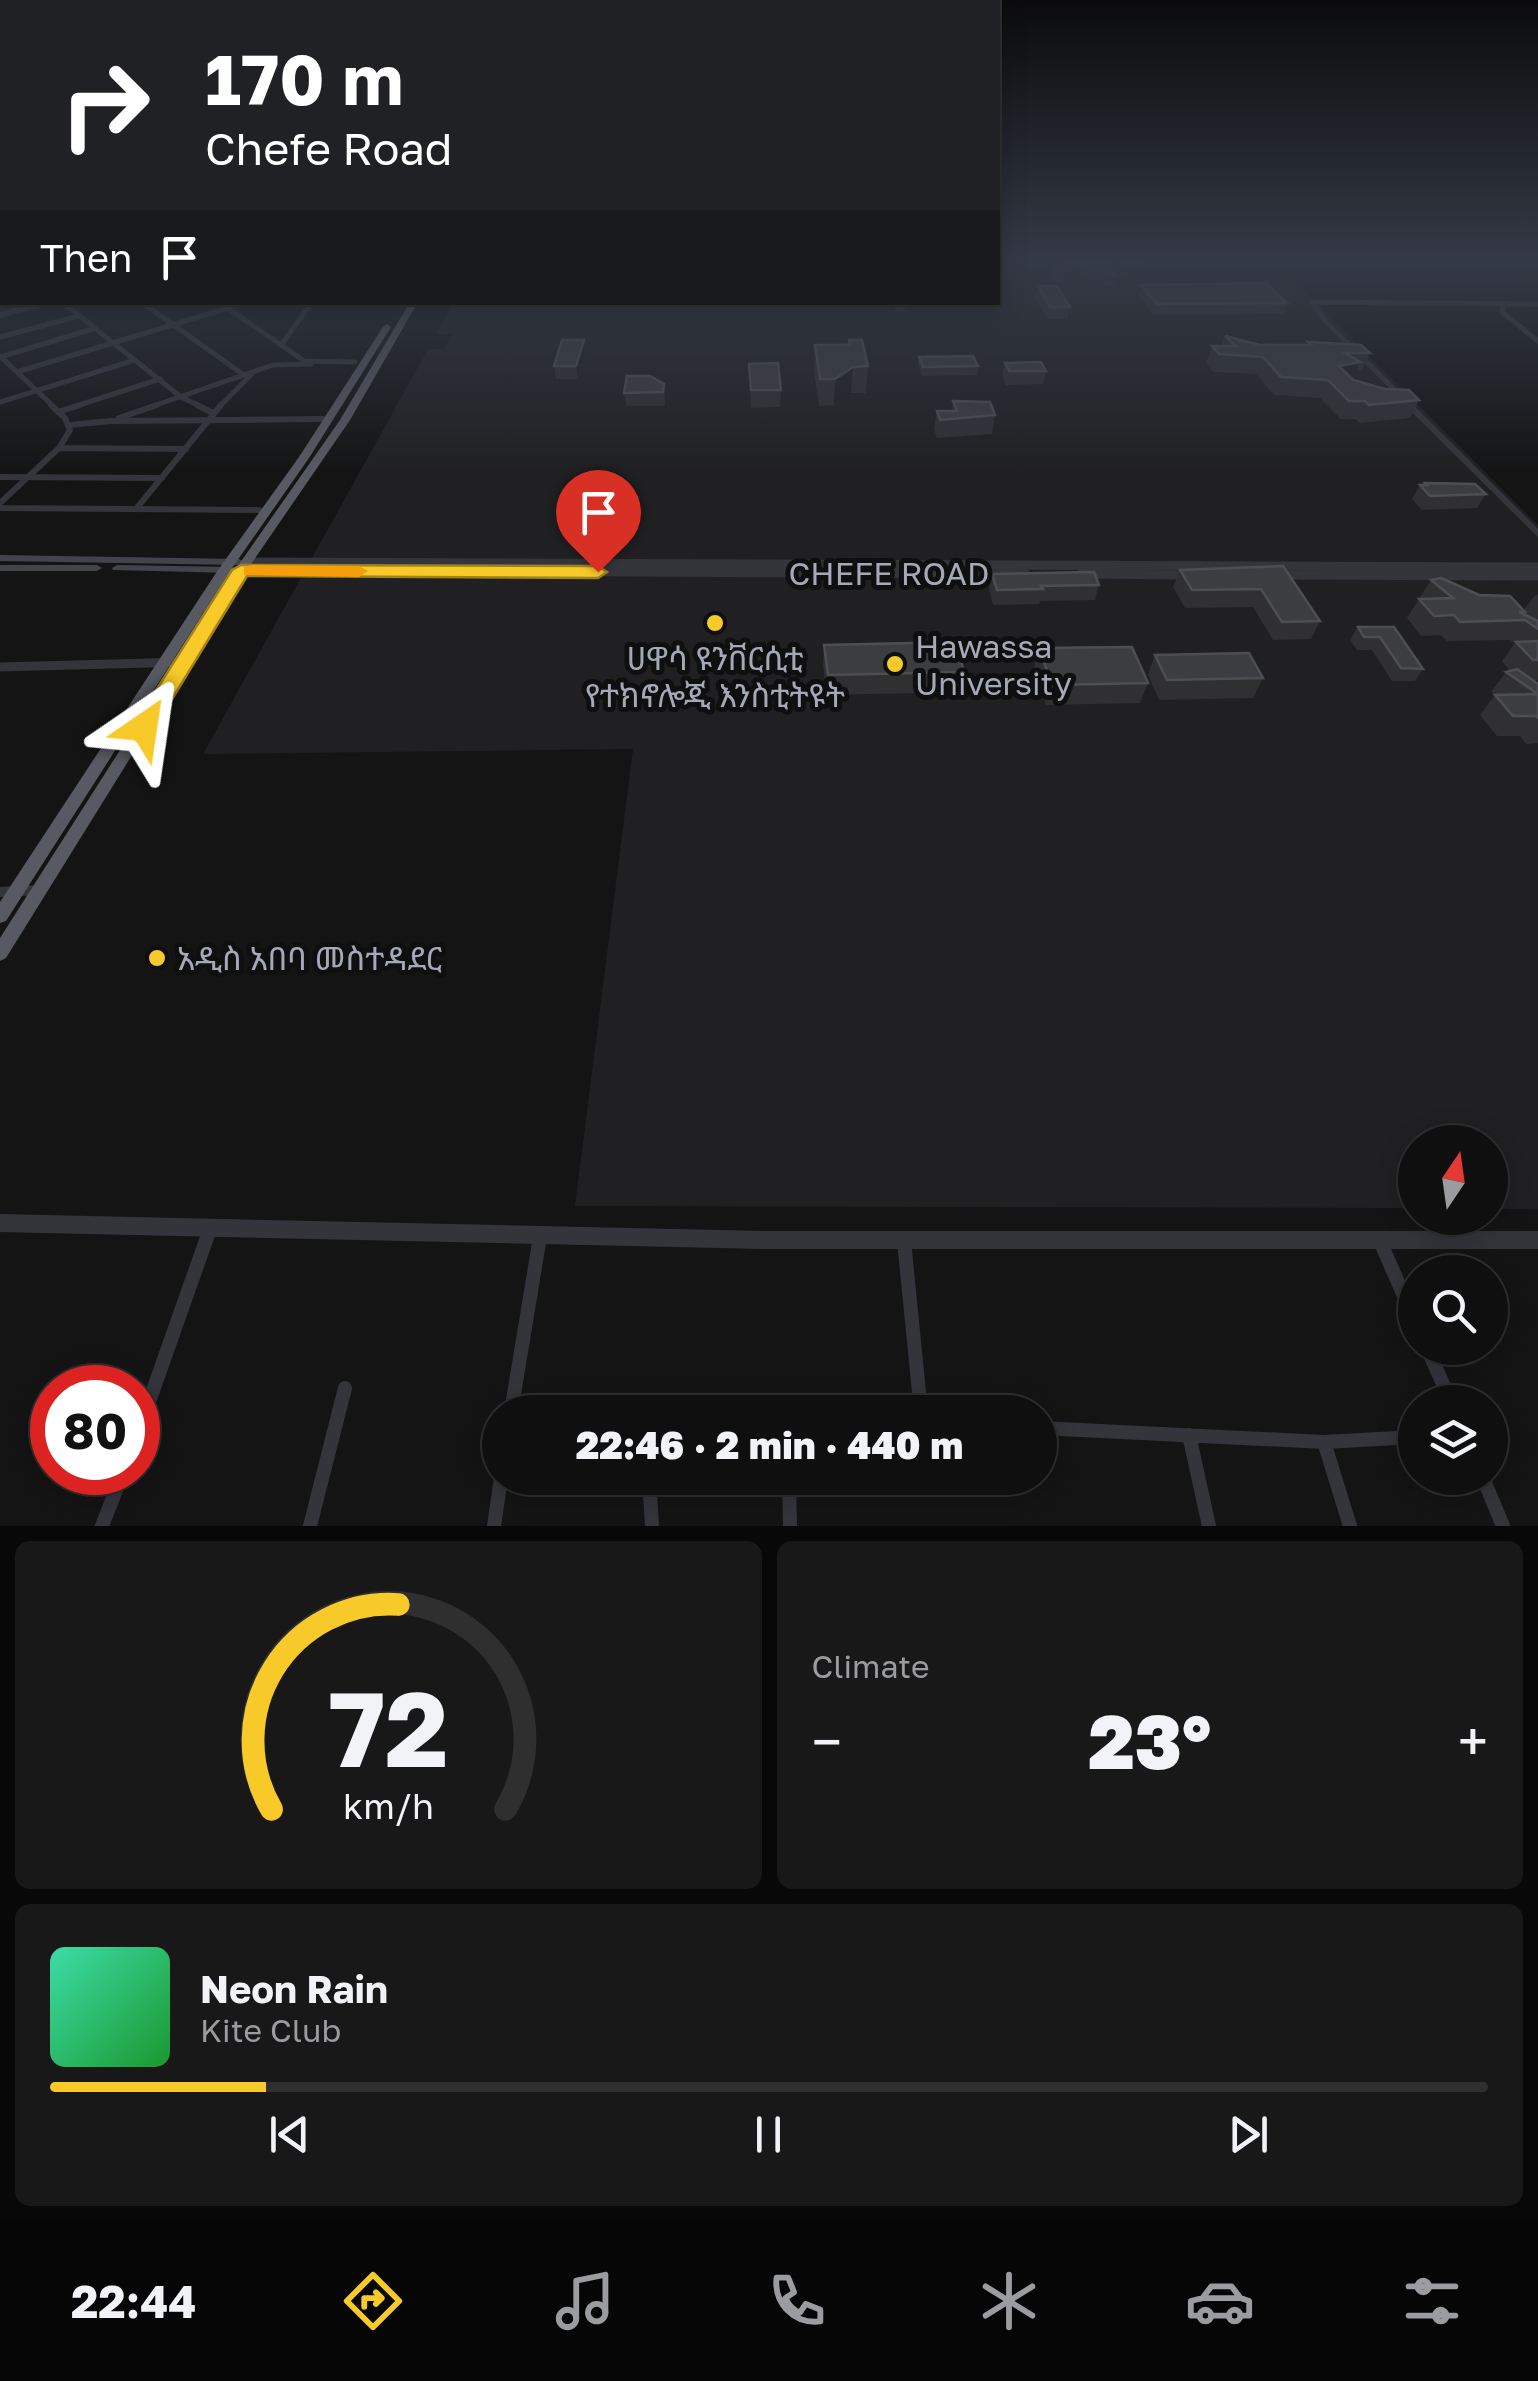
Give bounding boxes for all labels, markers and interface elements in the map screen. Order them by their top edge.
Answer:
text: 170 m [205,36,403,120]
icon: right [40,40,170,170]
text: Chefe Road [205,121,453,175]
icon: arrive [152,230,207,285]
text: Then [40,235,132,280]
pin [556,470,641,573]
icon: arrive [571,485,626,540]
street label: CHEFE ROAD [789,554,989,592]
marker: ሀዋሳ ዩንቨርሲቲ የተክኖሎጂ እንስቲትዩት [704,612,726,634]
place label: Hawassa University [915,627,1072,702]
place label: ሀዋሳ ዩንቨርሲቲ የተክኖሎጂ እንስቲትዩት [585,639,845,714]
marker: Hawassa University [884,653,906,675]
position arrow [92,675,196,779]
place label: አዲስ አበባ መስተዳደር [177,939,442,977]
marker: አዲስ አበባ መስተዳደር [146,947,168,969]
north arrow [1398,1125,1508,1235]
map controls [1398,1125,1508,1495]
button: search [1398,1255,1508,1365]
speed limit sign: 80 [30,1365,160,1495]
button: layers [1398,1385,1508,1495]
text: 22:46 · 2 min · 440 m [576,1422,963,1467]
text: Climate [812,1647,930,1685]
text: 72 [328,1665,448,1790]
text: 23° [1088,1695,1211,1786]
text: − [812,1708,842,1774]
text: + [1458,1708,1488,1774]
text: km/h [343,1784,434,1827]
text: Neon Rain [200,1966,388,2011]
text: Kite Club [200,2011,341,2049]
icon: previous [262,2107,317,2162]
icon: pause [741,2107,796,2162]
icon: next [1221,2107,1276,2162]
icon: directions [338,2266,408,2336]
icon: music [550,2266,620,2336]
icon: phone [762,2266,832,2336]
icon: climate [974,2266,1044,2336]
icon: car [1185,2266,1255,2336]
icon: filters [1397,2266,1467,2336]
text: 22:44 [71,2274,196,2328]

